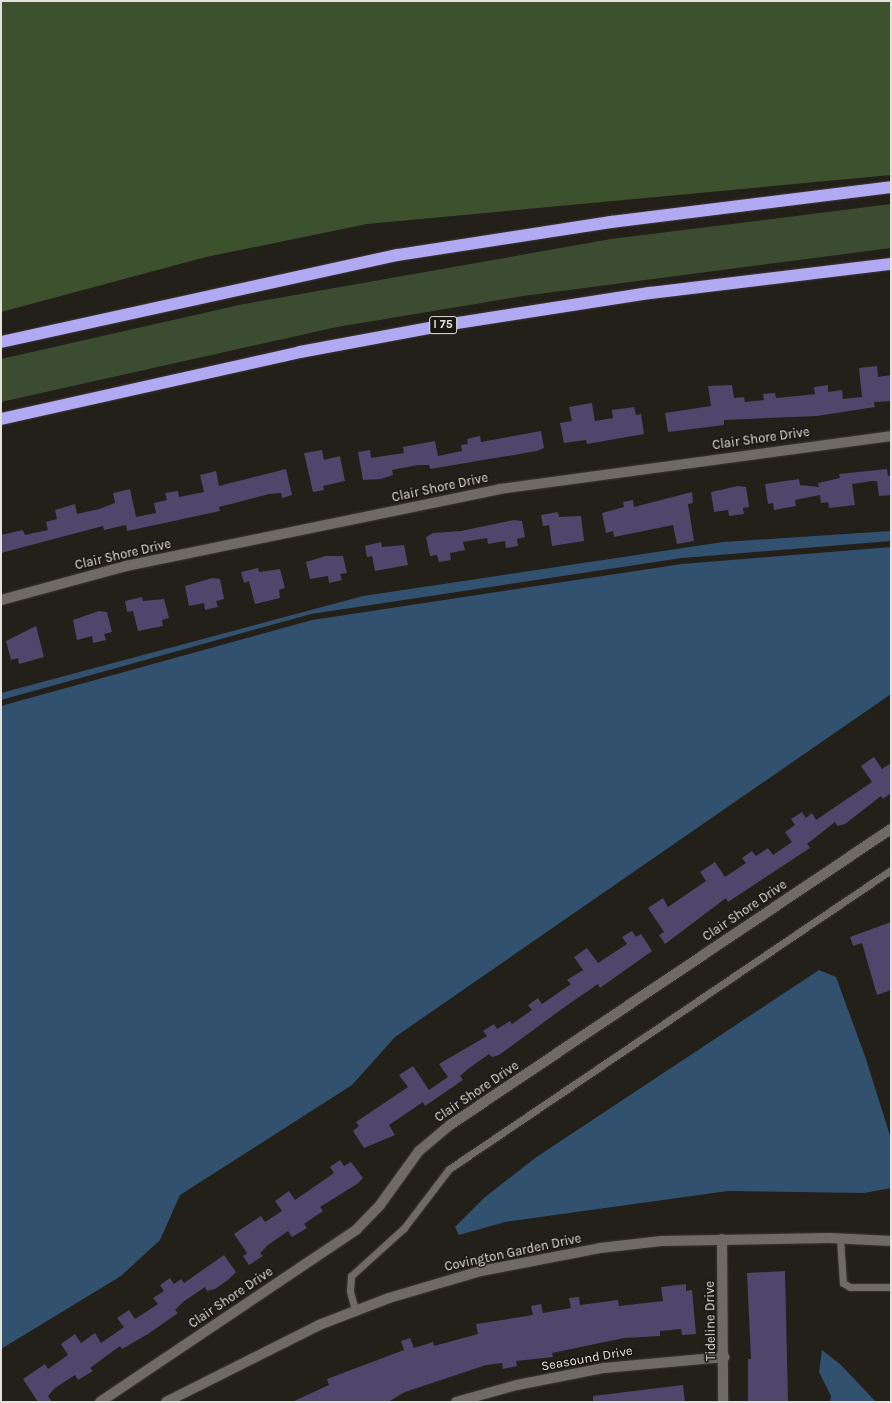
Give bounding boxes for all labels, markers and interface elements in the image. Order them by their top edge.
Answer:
road number: I 75 [429,315,457,335]
street label: Clair Shore Drive [711,424,811,454]
street label: Clair Shore Drive [390,470,490,506]
street label: Clair Shore Drive [73,536,173,574]
street label: Clair Shore Drive [700,877,790,945]
street label: Clair Shore Drive [432,1058,522,1126]
street label: Covington Garden Drive [443,1231,583,1275]
street label: Clair Shore Drive [186,1264,276,1332]
street label: Tideline Drive [703,1281,719,1361]
street label: Seasound Drive [540,1343,634,1375]

